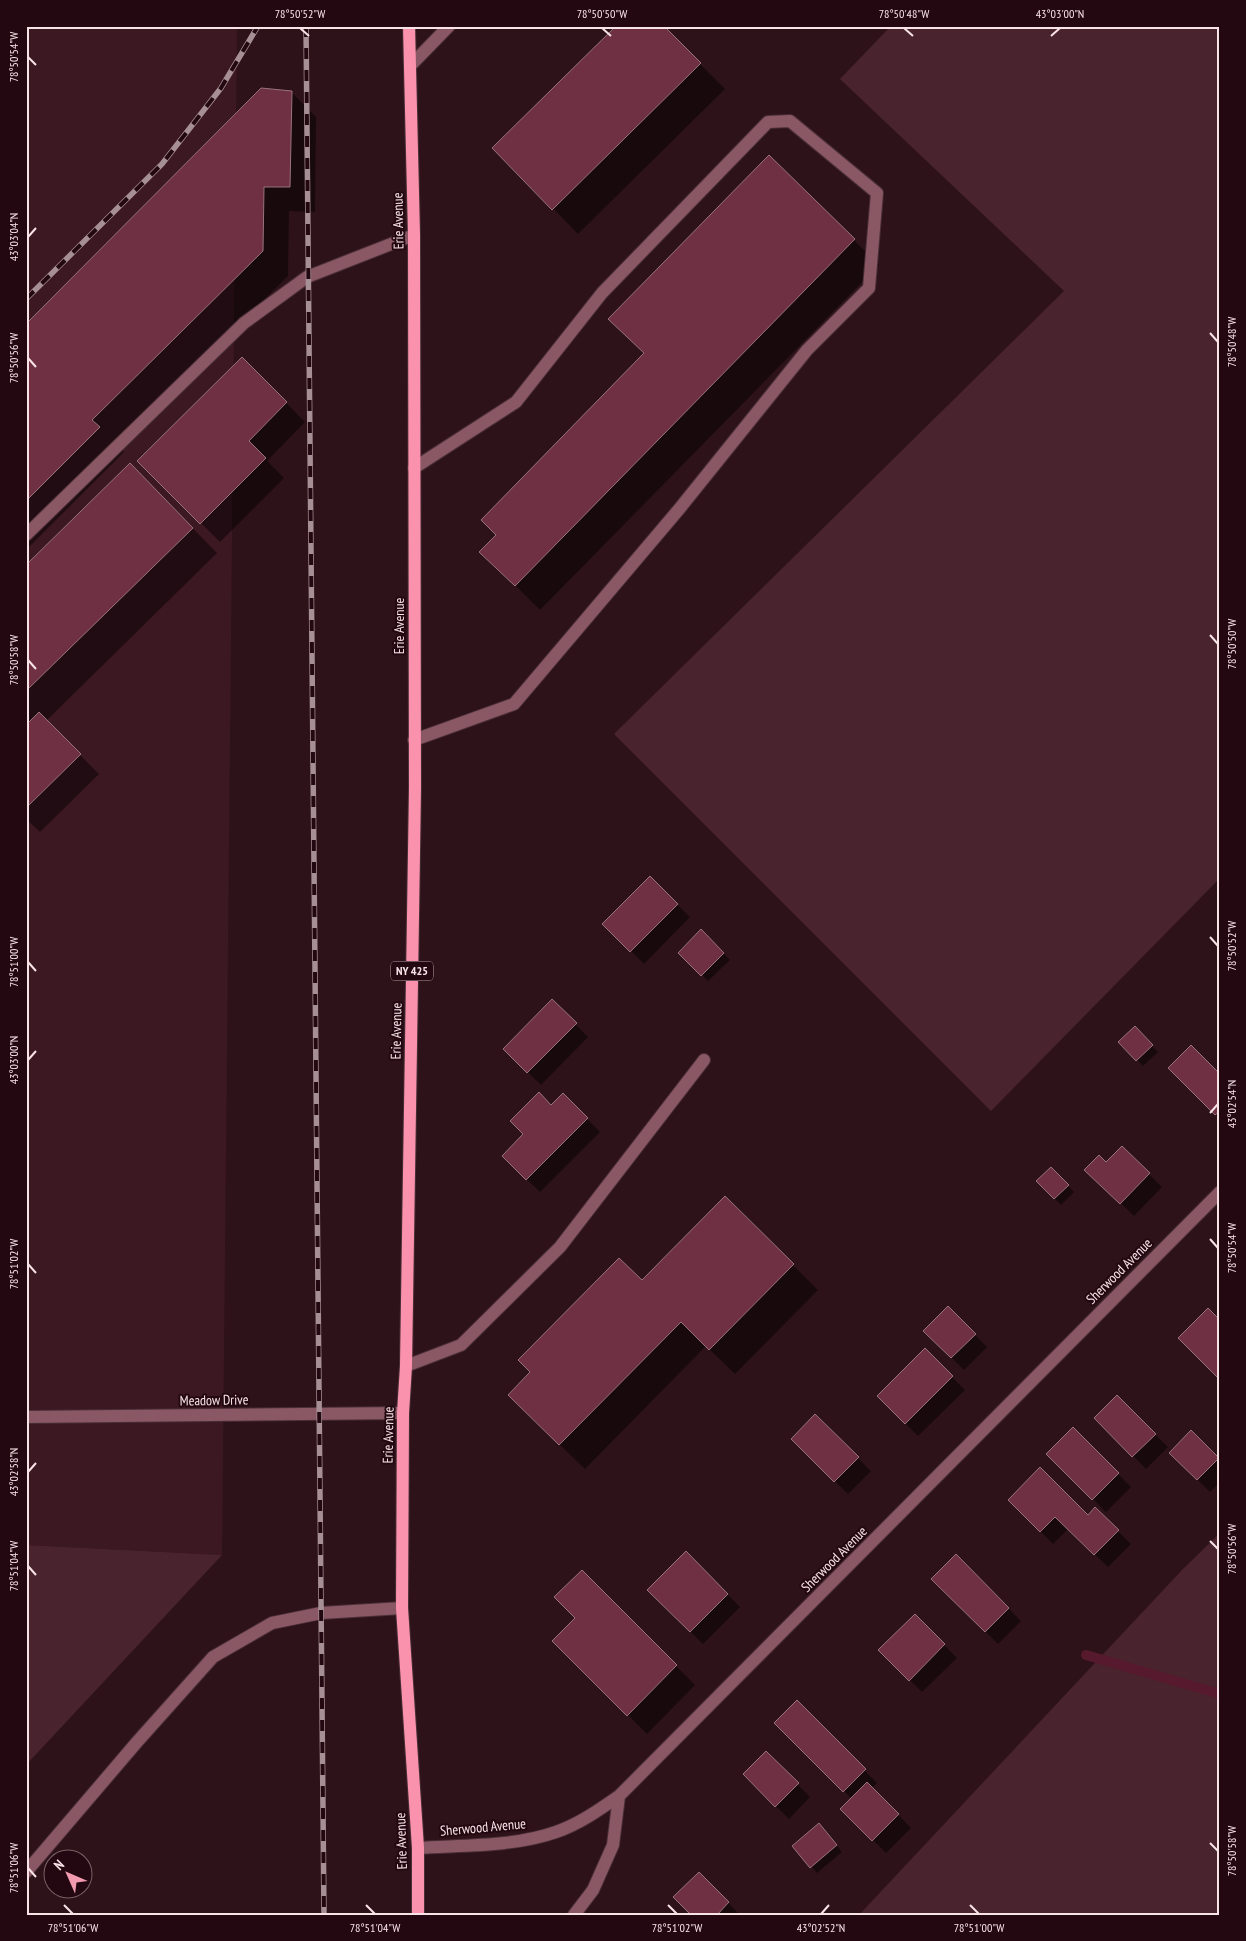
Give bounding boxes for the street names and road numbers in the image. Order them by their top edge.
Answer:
street label: Erie Avenue [389,192,407,249]
street label: Erie Avenue [390,597,408,654]
road number: NY 425 [391,961,433,980]
street label: Erie Avenue [387,1002,405,1059]
street label: Sherwood Avenue [1082,1234,1156,1308]
street label: Meadow Drive [180,1390,249,1410]
street label: Erie Avenue [379,1406,397,1463]
street label: Sherwood Avenue [797,1522,871,1596]
street label: Erie Avenue [391,1812,411,1870]
street label: Sherwood Avenue [439,1814,527,1840]

